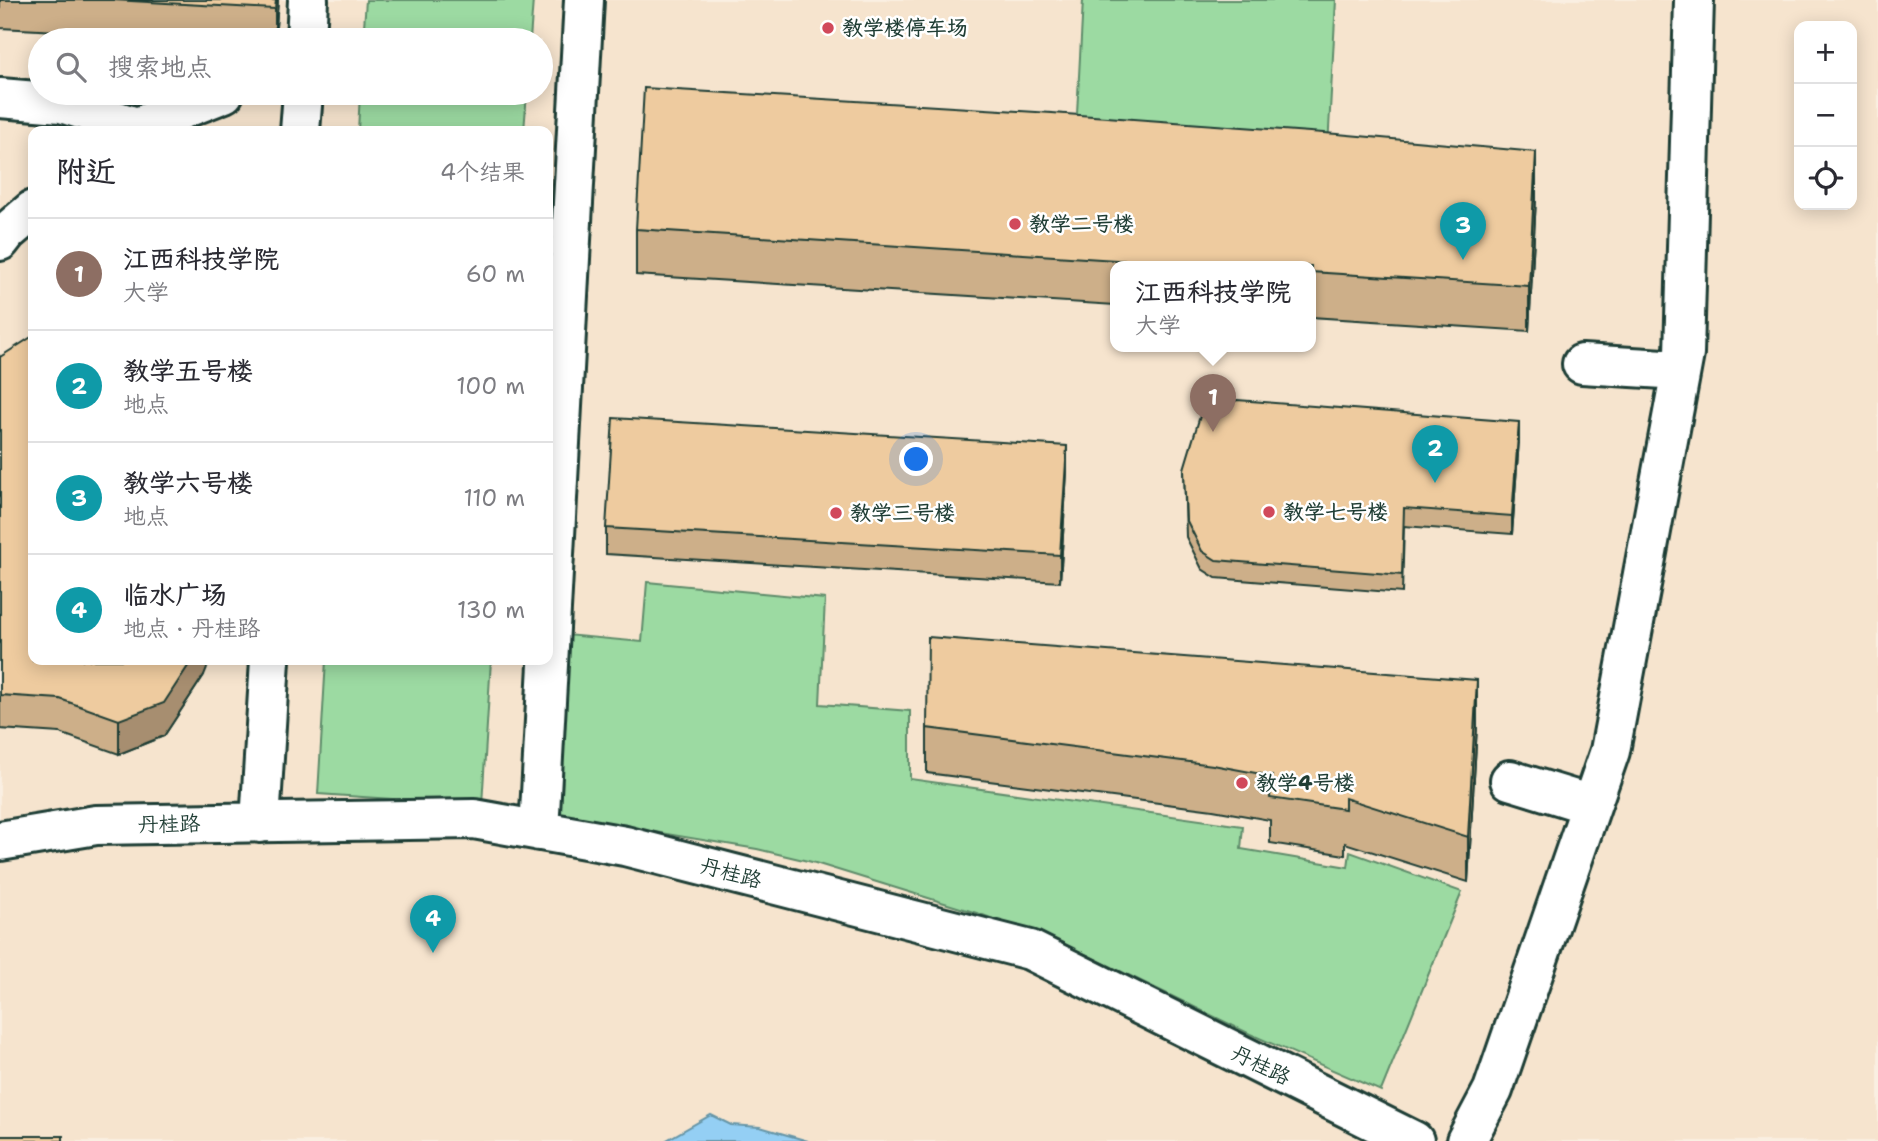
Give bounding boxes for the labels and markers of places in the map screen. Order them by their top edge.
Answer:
place label: 教学楼停车场 [842,14,968,42]
marker: 教学楼停车场 [820,20,836,36]
pin: 3 [1440,202,1486,260]
place label: 教学二号楼 [1029,210,1134,238]
marker: 教学二号楼 [1007,216,1023,232]
pin: 1 [1190,374,1236,432]
pin: 2 [1412,425,1458,483]
place label: 教学七号楼 [1283,498,1388,526]
place label: 教学三号楼 [850,499,955,527]
marker: 教学七号楼 [1261,504,1277,520]
marker: 教学三号楼 [828,505,844,521]
place label: 教学4号楼 [1256,769,1355,797]
marker: 教学4号楼 [1234,775,1250,791]
pin: 4 [410,895,456,953]

